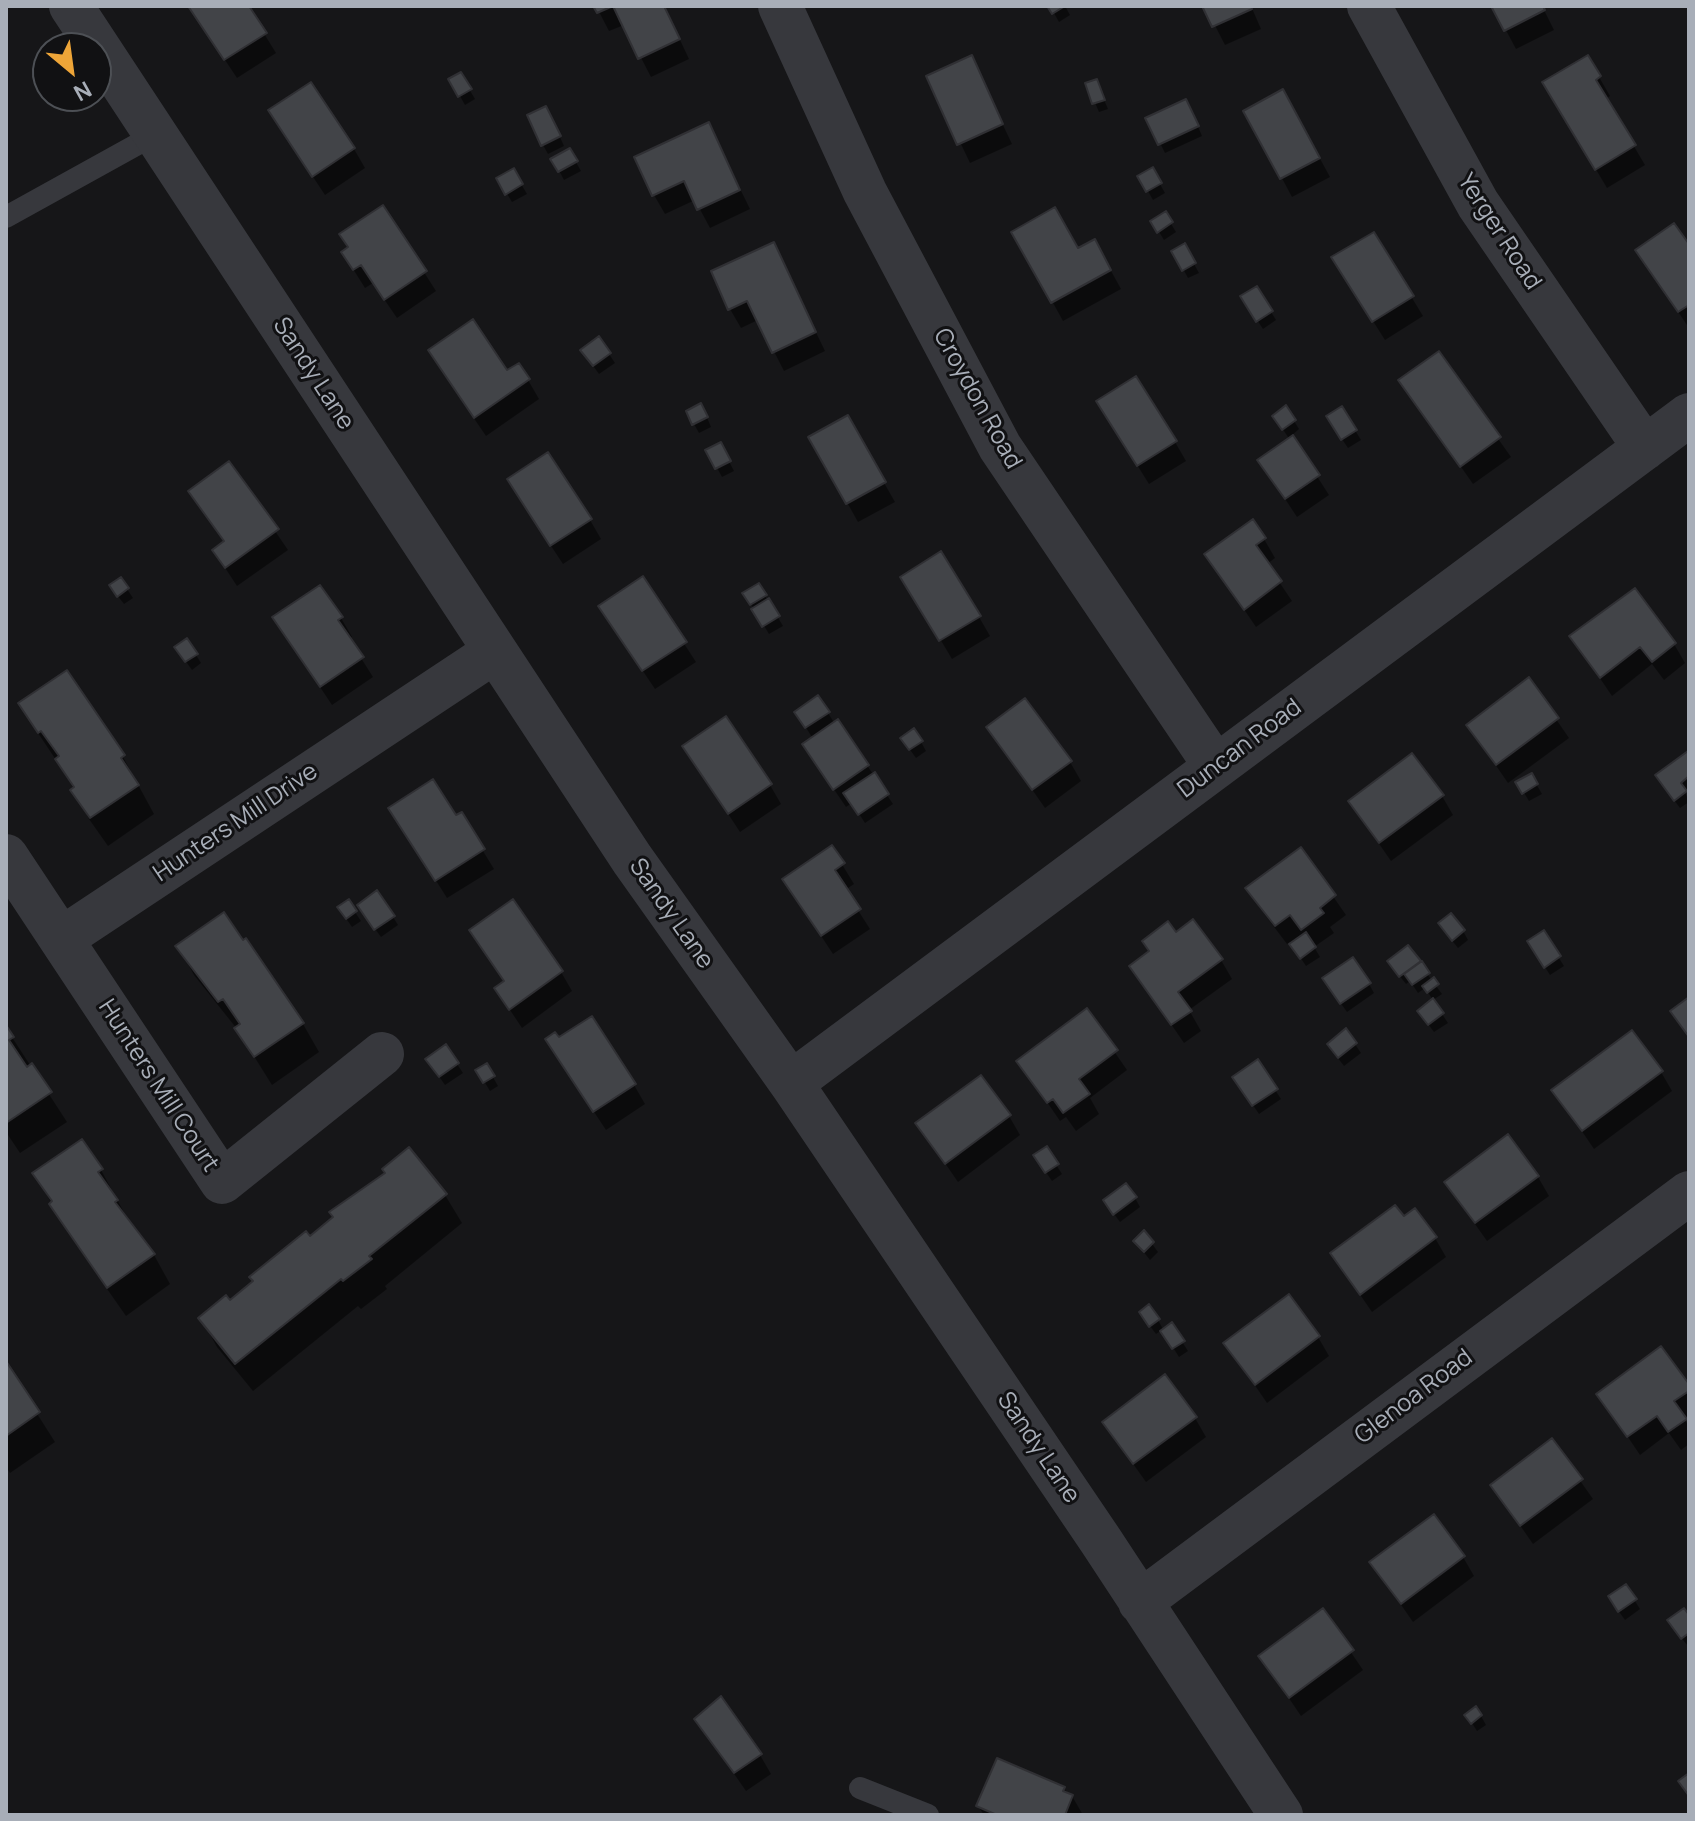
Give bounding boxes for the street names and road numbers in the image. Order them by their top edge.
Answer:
street label: Yerger Road [1451,169,1547,295]
street label: Sandy Lane [266,313,360,435]
street label: Croydon Road [927,324,1027,474]
street label: Duncan Road [1173,693,1307,805]
street label: Hunters Mill Drive [149,758,323,888]
street label: Sandy Lane [623,853,719,975]
street label: Hunters Mill Court [92,995,224,1177]
street label: Glenoa Road [1350,1344,1478,1450]
street label: Sandy Lane [990,1387,1086,1509]

